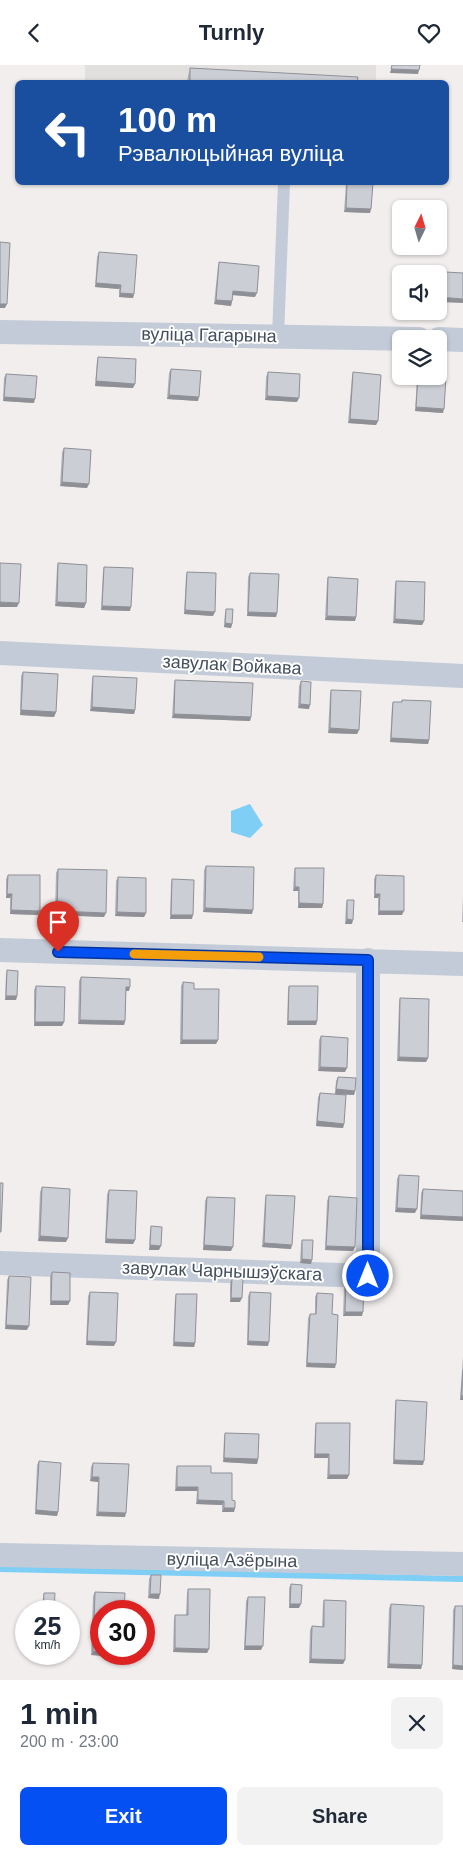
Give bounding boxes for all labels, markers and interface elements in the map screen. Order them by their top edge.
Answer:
icon: back [20,19,48,47]
icon: heart [415,19,443,47]
text: Turnly [199,20,264,45]
icon: left [35,100,100,165]
text: 100 m [118,100,217,139]
text: Рэвалюцыйная вуліца [118,141,344,166]
north arrow [392,200,448,255]
map controls [392,200,447,385]
button: sound [392,265,447,320]
street label: вуліца Гагарына [141,324,278,346]
button: layers [392,330,447,385]
street label: завулак Войкава [162,651,303,679]
pin [37,901,79,952]
icon: arrive [44,908,72,936]
position arrow [341,1249,393,1301]
street label: завулак Чарнышэўскага [122,1258,323,1285]
street label: вуліца Азёрына [166,1549,299,1571]
speed limit sign: 30 [90,1600,155,1665]
text: 25 [34,1612,61,1640]
text: km/h [34,1638,61,1652]
text: 1 min [20,1697,98,1730]
button: close [391,1697,443,1749]
text: 200 m · 23:00 [20,1733,119,1750]
button: Exit [20,1787,227,1845]
button: Share [237,1787,443,1845]

